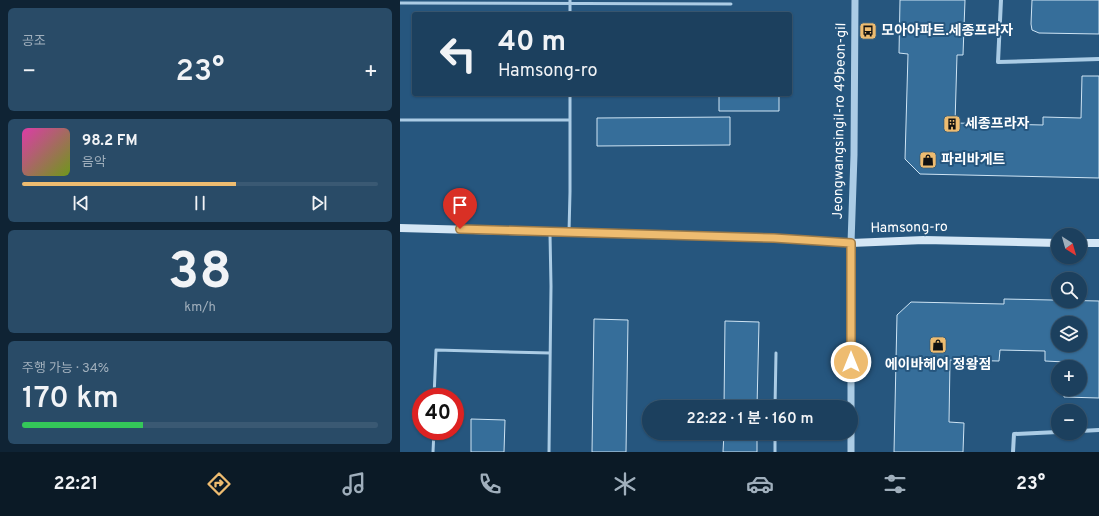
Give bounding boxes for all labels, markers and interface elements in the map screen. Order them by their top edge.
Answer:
bus stop icon: 모아아파트.세종프라자 [858,21,878,41]
street label: Jeongwangsingil-ro 49beon-gil [830,23,850,219]
place label: 모아아파트.세종프라자 [881,23,1013,40]
text: 40 m [498,25,566,61]
icon: left [432,28,484,80]
text: 공조 [22,34,46,50]
text: 23° [176,54,224,91]
text: − [22,59,36,86]
text: + [364,59,378,86]
text: Hamsong-ro [498,60,597,83]
building icon: 세종프라자 [942,114,962,134]
place label: 세종프라자 [965,116,1030,133]
text: 98.2 FM [82,132,138,151]
shop icon: 파리바게트 [918,150,938,170]
place label: 파리바게트 [941,152,1006,169]
text: 음악 [82,155,106,171]
pin [443,188,477,229]
icon: previous [70,192,92,214]
icon: pause [189,192,211,214]
icon: next [308,192,330,214]
icon: arrive [449,194,471,216]
street label: Hamsong-ro [870,219,948,237]
north arrow [1051,228,1087,264]
map controls [1051,228,1087,440]
text: 38 [168,241,232,307]
button: search [1051,272,1087,308]
text: km/h [184,300,216,316]
button: layers [1051,316,1087,352]
shop icon: 에이바헤어 정왕점 [928,335,948,355]
position arrow [830,341,872,383]
place label: 에이바헤어 정왕점 [885,357,991,374]
button: + [1051,360,1087,396]
text: 주행 가능 · 34% [22,361,109,377]
text: 170 km [22,381,119,418]
speed limit sign: 40 [412,388,464,440]
button: − [1051,404,1087,440]
text: 22:22 · 1 분 · 160 m [687,410,813,429]
icon: directions [205,470,233,498]
icon: music [340,470,368,498]
icon: phone [476,470,504,498]
icon: climate [611,470,639,498]
icon: car [746,470,774,498]
icon: filters [881,470,909,498]
text: 22:21 [54,473,98,496]
text: 23° [1016,473,1045,496]

